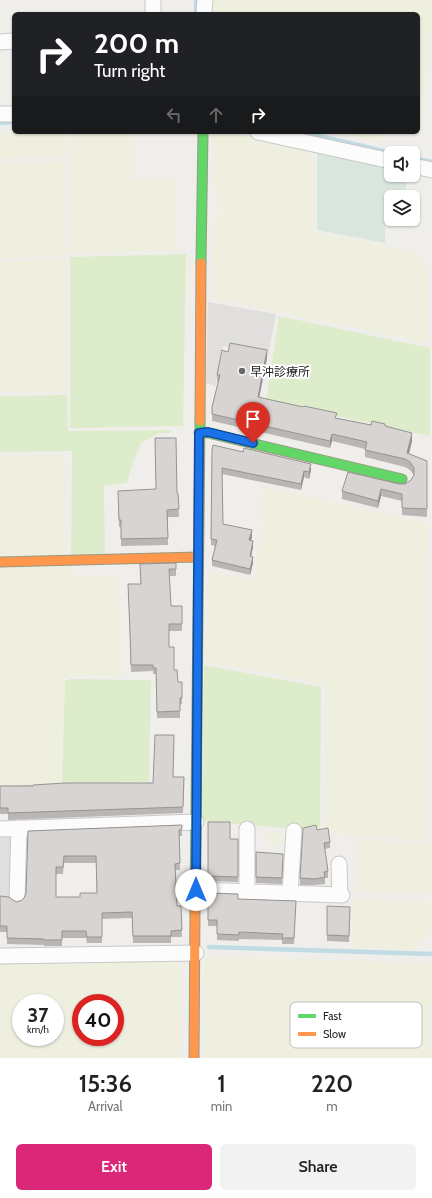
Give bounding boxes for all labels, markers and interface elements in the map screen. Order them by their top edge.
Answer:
text: 200 m [94,26,179,60]
icon: right [28,28,80,80]
text: Turn right [94,60,165,82]
icon: left [163,104,185,126]
icon: ahead [205,104,227,126]
icon: right [247,104,269,126]
map controls [384,146,420,226]
button: sound [384,146,420,182]
button: layers [384,190,420,226]
place label: 早沖診療所 [250,364,310,379]
marker: 早沖診療所 [237,366,247,376]
pin [236,402,270,443]
icon: arrive [242,408,264,430]
position arrow [175,869,217,911]
speed limit sign: 40 [72,994,124,1046]
legend [290,1002,422,1048]
text: 37 [28,1003,48,1027]
text: Fast [323,1009,342,1023]
text: km/h [27,1023,49,1036]
text: Slow [323,1027,346,1041]
text: 15:36 [79,1069,132,1098]
text: 1 [217,1069,226,1098]
text: 220 [311,1069,353,1098]
text: Arrival [88,1098,123,1114]
text: min [211,1098,232,1114]
text: m [326,1098,338,1114]
button: Exit [16,1144,212,1190]
button: Share [220,1144,416,1190]

